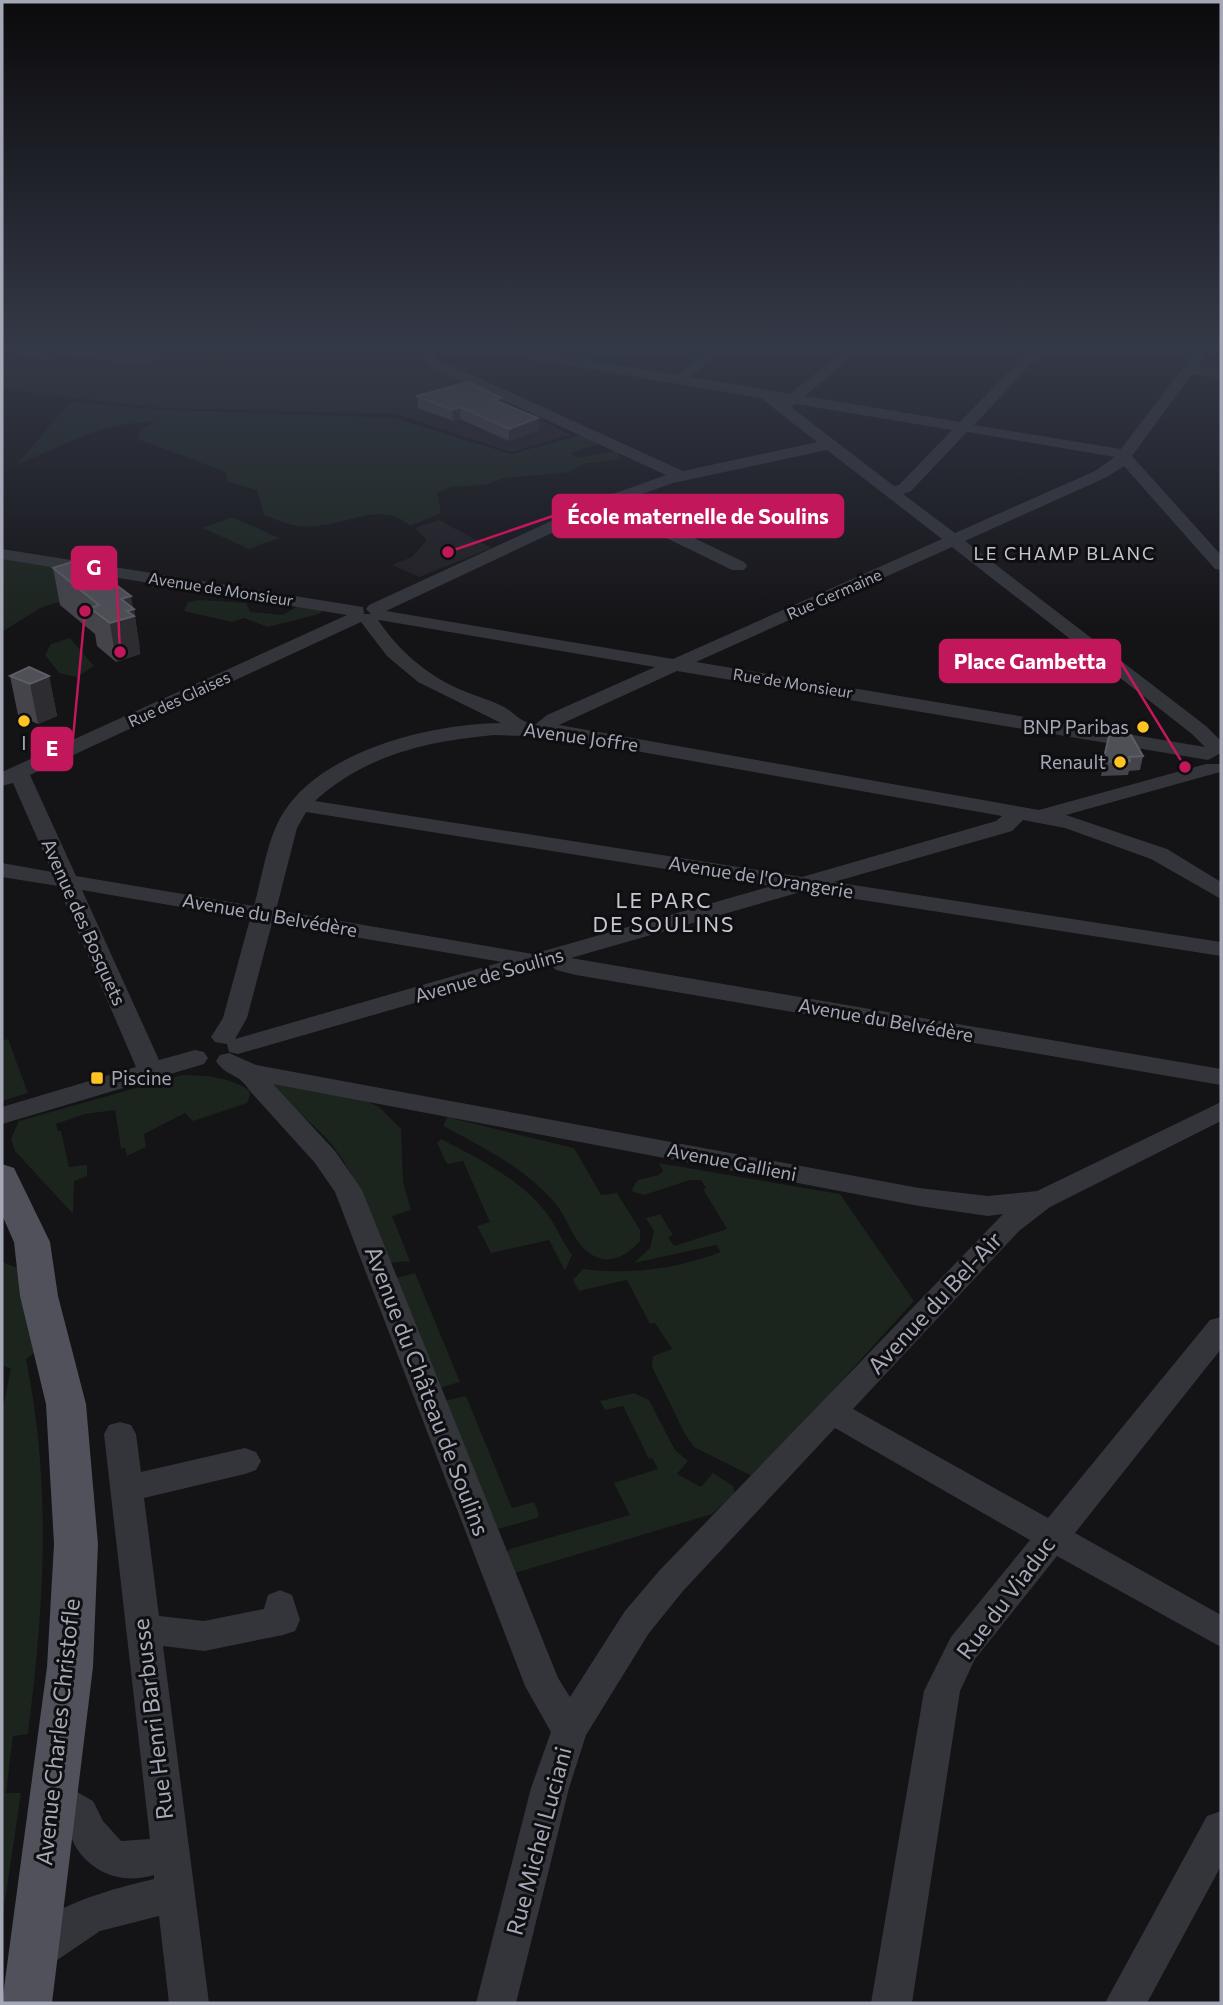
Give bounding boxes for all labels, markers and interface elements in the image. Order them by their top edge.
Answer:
callout: École maternelle de Soulins [553,495,843,537]
text: École maternelle de Soulins [567,503,829,528]
district label: LE CHAMP BLANC [974,542,1156,564]
callout: G [72,547,116,589]
text: G [86,554,102,579]
street label: Rue Germaine [783,564,884,623]
street label: Avenue de Monsieur [147,568,295,609]
callout: Place Gambetta [940,640,1120,682]
text: Place Gambetta [954,648,1106,673]
street label: Rue de Monsieur [732,664,855,701]
street label: Rue des Glaises [125,667,233,730]
marker: I [16,713,32,729]
place label: BNP Paribas [1023,715,1129,738]
street label: Avenue Joffre [522,717,640,756]
marker: BNP Paribas [1135,719,1151,735]
callout: E [32,728,72,770]
place label: I [21,731,27,754]
text: E [46,735,58,760]
place label: Renault [1040,750,1106,773]
marker: Renault [1112,754,1128,770]
street label: Avenue des Bosquets [37,835,132,1009]
street label: Avenue de l'Orangerie [667,851,855,902]
district label: LE PARC DE SOULINS [593,887,735,936]
street label: Avenue du Belvédère [181,888,359,941]
street label: Avenue de Soulins [412,942,566,1007]
street label: Avenue du Belvédère [797,993,975,1046]
place label: Piscine [111,1066,172,1089]
marker: Piscine [89,1070,105,1086]
street label: Avenue Gallieni [666,1138,799,1185]
street label: Avenue du Bel-Air [861,1225,1007,1379]
street label: Avenue du Château de Soulins [360,1242,496,1540]
street label: Rue du Viaduc [950,1530,1060,1664]
street label: Avenue Charles Christofle [29,1597,85,1867]
street label: Rue Henri Barbusse [126,1617,178,1821]
street label: Rue Michel Luciani [499,1743,577,1938]

